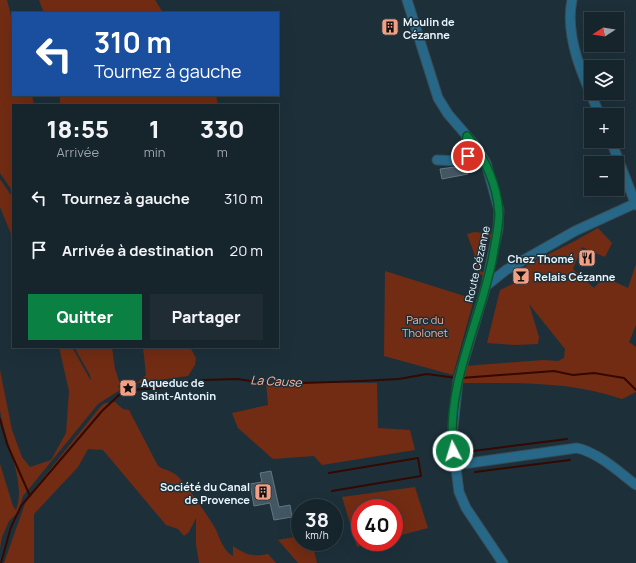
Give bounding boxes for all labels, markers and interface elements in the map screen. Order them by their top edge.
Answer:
north arrow [584,12,624,52]
map controls [584,12,624,196]
place label: Moulin de Cézanne [403,14,455,42]
building icon: Moulin de Cézanne [380,17,400,37]
text: 310 m [94,23,172,61]
icon: left [28,28,80,80]
text: Tournez à gauche [94,59,242,83]
button: layers [584,60,624,100]
button: + [584,108,624,148]
text: 18:55 [46,112,109,145]
text: 1 [149,112,160,145]
text: 330 [200,112,245,145]
pin [451,139,485,173]
text: Arrivée [57,143,99,161]
text: min [144,143,165,161]
text: m [217,143,228,161]
icon: arrive [457,145,479,167]
button: − [584,156,624,196]
icon: left [28,187,50,209]
text: Tournez à gauche [62,188,190,209]
text: 310 m [224,188,263,209]
street label: Route Cézanne [461,224,493,304]
icon: arrive [28,239,50,261]
text: Arrivée à destination [62,240,214,261]
text: 20 m [230,240,263,261]
restaurant icon: Chez Thomé [577,248,597,268]
place label: Chez Thomé [507,251,574,266]
bar icon: Relais Cézanne [511,266,531,286]
place label: Relais Cézanne [534,269,616,284]
button: Quitter [28,294,142,340]
button: Partager [150,294,263,340]
park label: Parc du Tholonet [402,312,448,340]
water label: La Cause [250,371,303,391]
place label: Aqueduc de Saint-Antonin [141,375,216,403]
place icon: Aqueduc de Saint-Antonin [118,378,138,398]
position arrow [432,430,474,472]
place label: Société du Canal de Provence [160,479,250,507]
building icon: Société du Canal de Provence [253,482,273,502]
speed limit sign: 40 [351,499,403,551]
text: 38 [305,506,329,533]
text: km/h [305,528,329,542]

